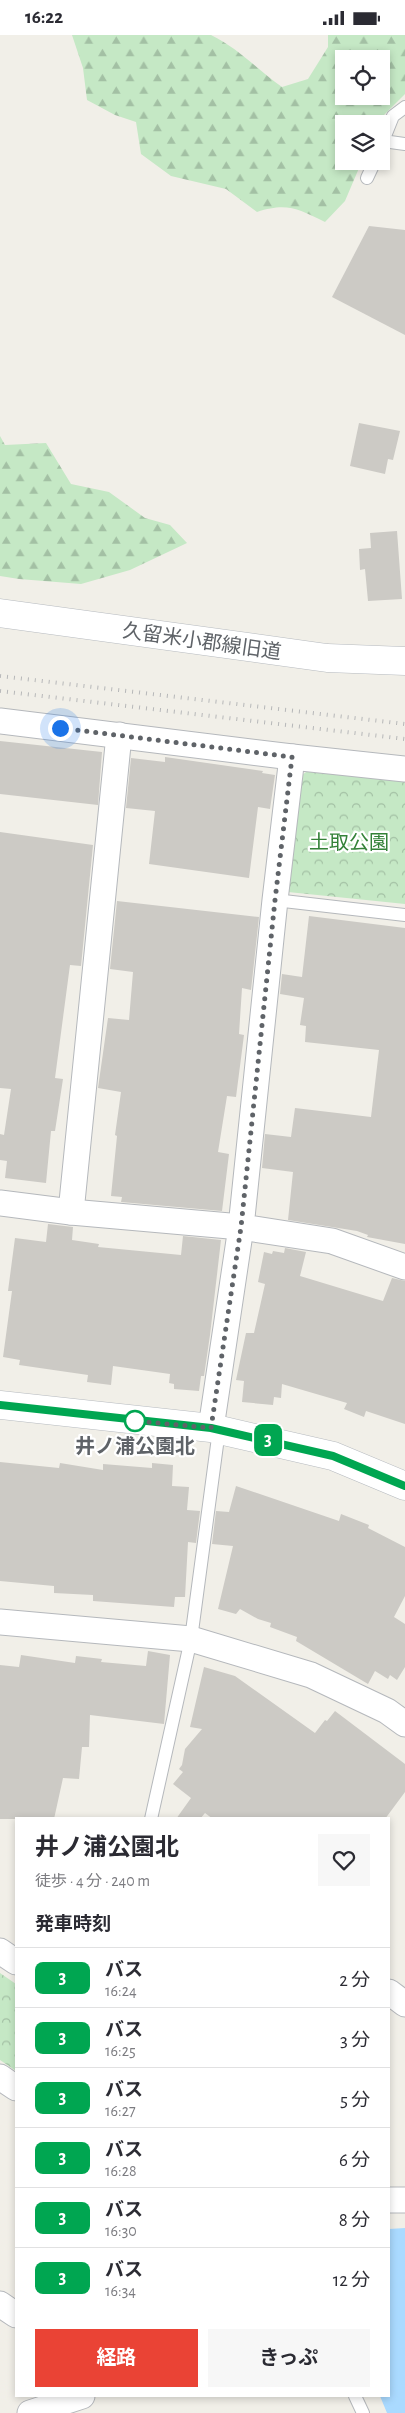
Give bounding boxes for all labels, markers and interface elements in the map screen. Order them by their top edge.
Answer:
text: 16:22 [25,8,63,27]
map controls [335,50,390,170]
button: locate [335,50,390,105]
button: layers [335,115,390,170]
street label: 久留米小郡線旧道 [121,619,283,663]
your location [48,716,73,741]
park label: 土取公園 [309,832,389,853]
marker: 井ノ浦公園北 [124,1410,146,1432]
line badge: 3 [252,1424,284,1456]
text: 3 [264,1431,272,1449]
place label: 井ノ浦公園北 [75,1435,195,1457]
button: heart [318,1834,370,1886]
text: 井ノ浦公園北 [35,1836,179,1860]
text: 徒歩 · 4 分 · 240 m [35,1873,150,1889]
text: 発車時刻 [35,1915,111,1934]
text: バス [105,1961,143,1980]
text: 3 [59,1969,66,1987]
text: 2 分 [339,1971,370,1990]
text: 16:24 [105,1983,137,1999]
text: バス [105,2021,143,2040]
text: 3 [59,2029,66,2047]
text: 3 分 [340,2031,370,2050]
text: 16:25 [105,2043,136,2059]
text: バス [105,2081,143,2100]
text: 3 [59,2089,66,2107]
text: 5 分 [340,2091,370,2110]
text: 16:27 [105,2103,136,2119]
text: バス [105,2141,143,2160]
text: 3 [59,2149,66,2167]
text: 6 分 [339,2151,370,2170]
text: 16:28 [105,2163,137,2179]
text: バス [105,2201,143,2220]
text: 3 [59,2209,66,2227]
text: 8 分 [339,2211,370,2230]
text: 16:30 [105,2223,137,2239]
text: バス [105,2261,143,2280]
text: 3 [59,2269,66,2287]
text: 12 分 [333,2271,370,2290]
text: 16:34 [105,2283,136,2299]
button: 経路 [35,2329,198,2387]
button: きっぷ [208,2329,370,2387]

